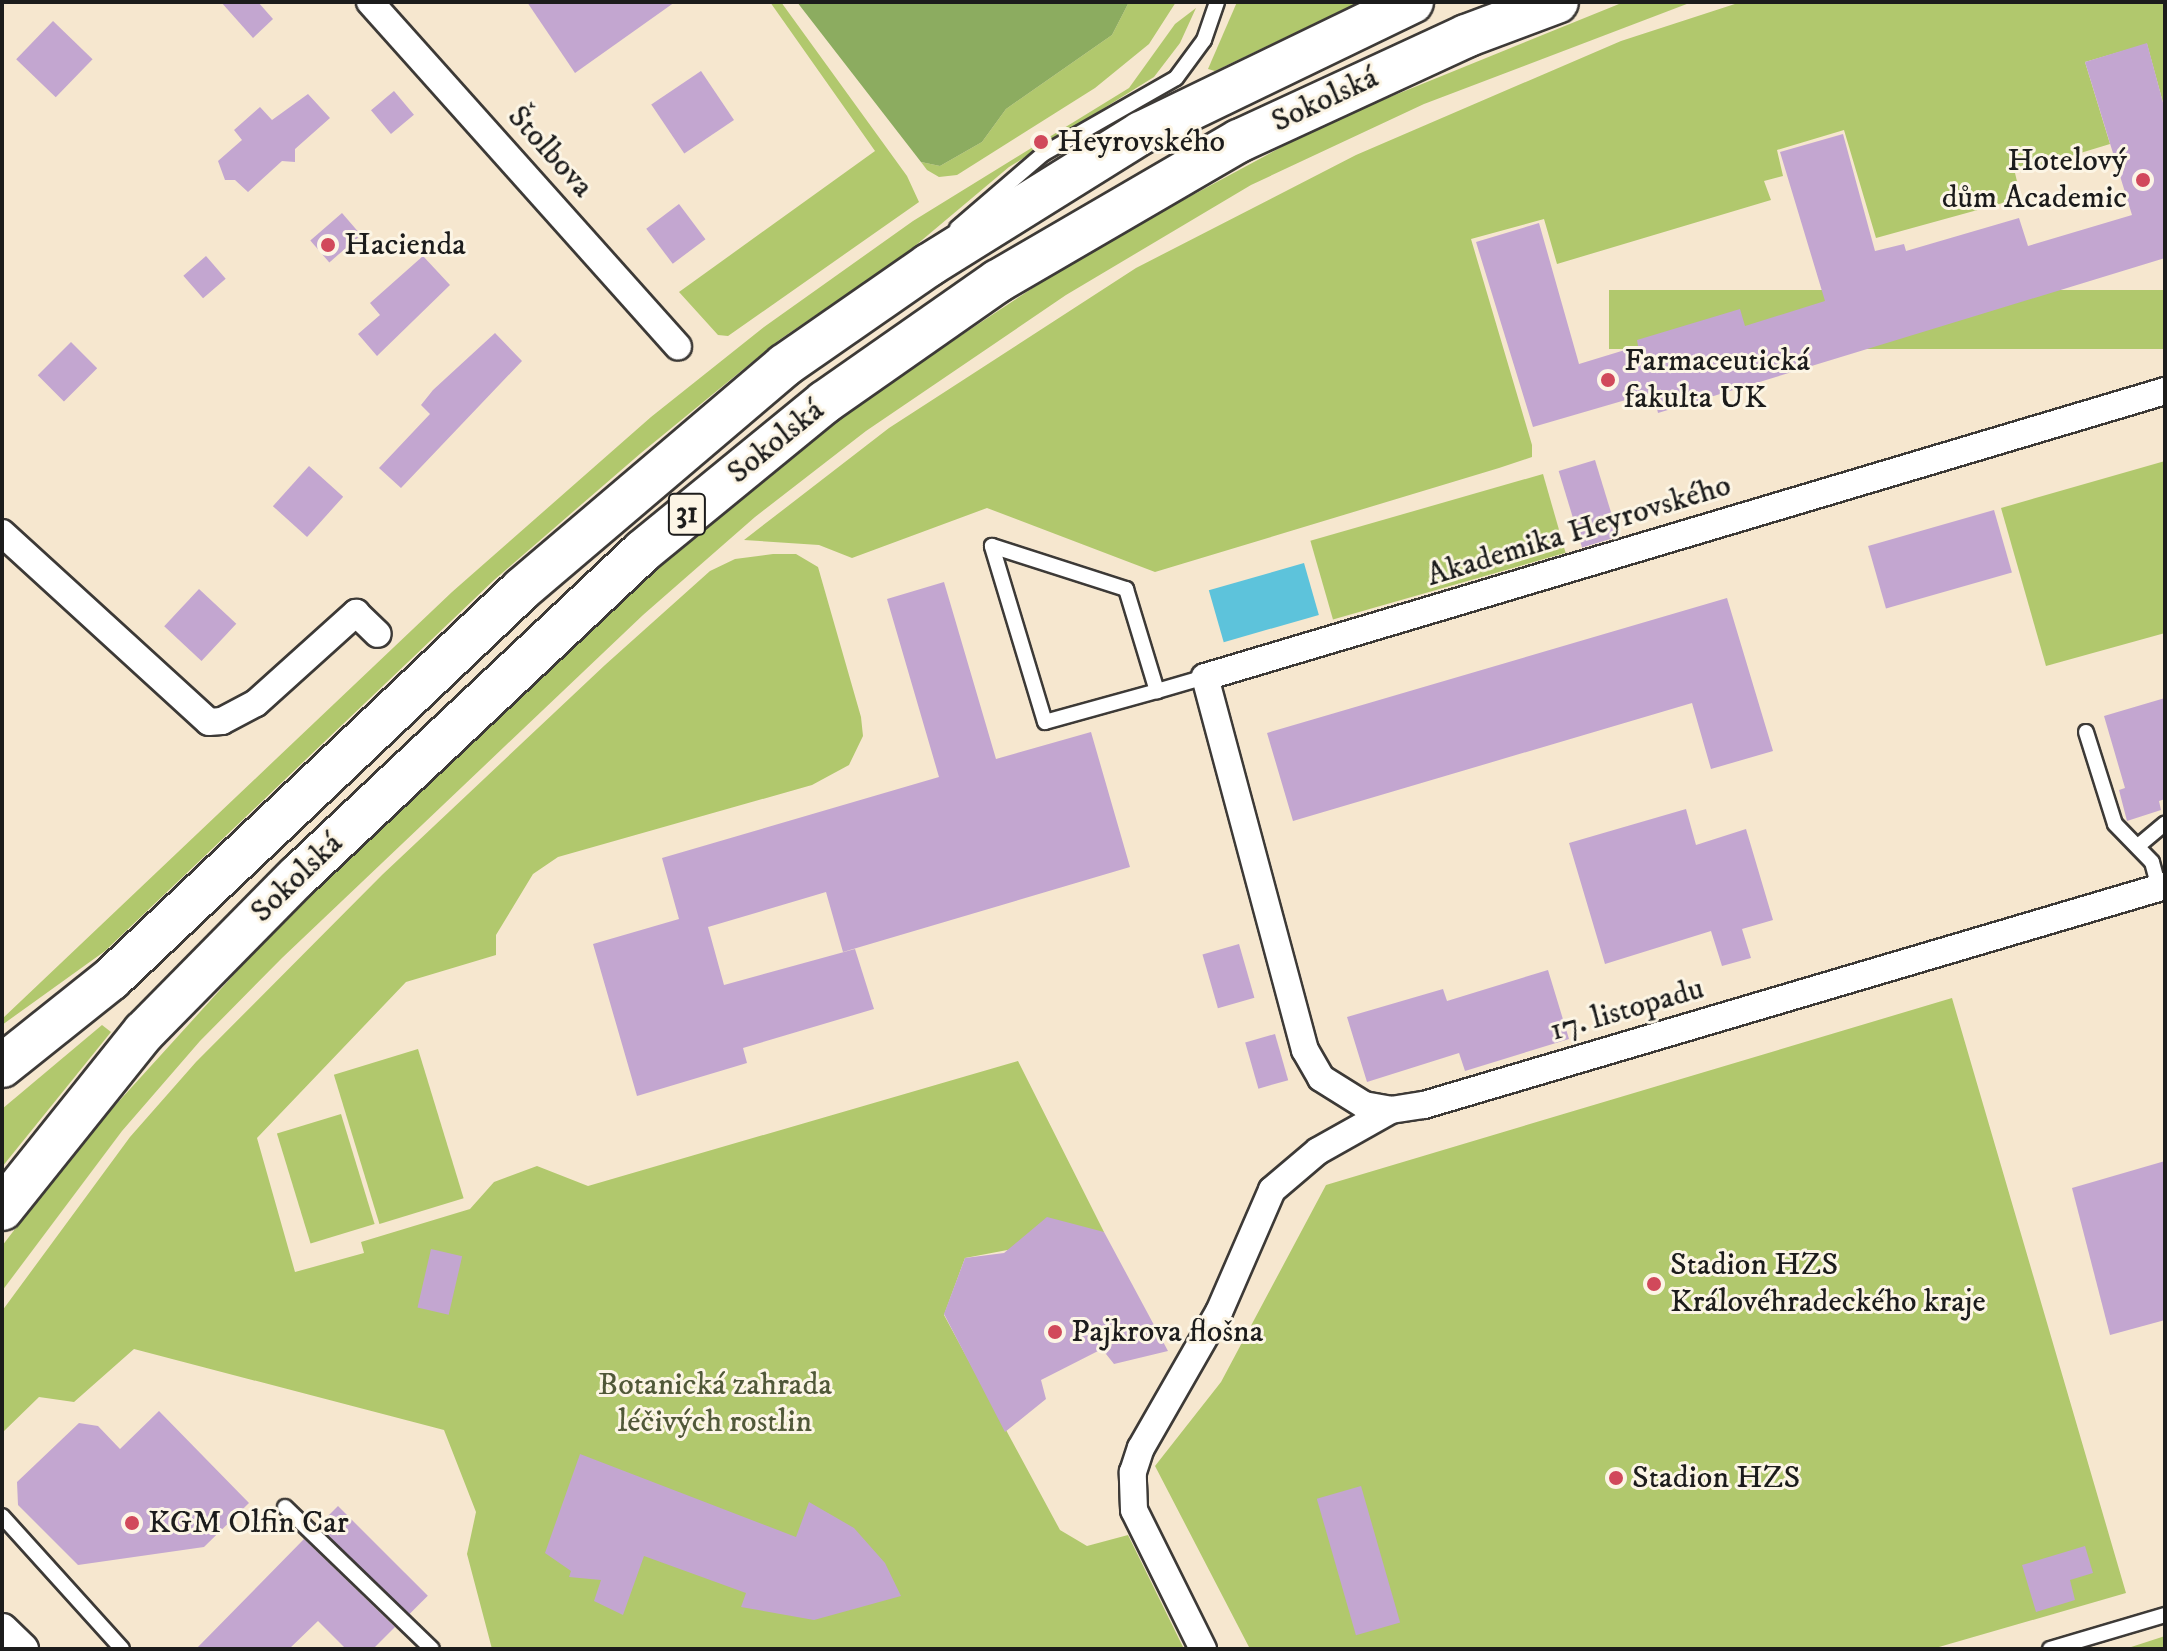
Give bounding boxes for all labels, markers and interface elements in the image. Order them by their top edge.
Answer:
street label: Sokolská [1266,59,1384,141]
street label: Štolbova [499,98,601,206]
place label: Heyrovského [1057,123,1225,161]
marker: Heyrovského [1032,133,1050,151]
place label: Hotelový dům Academic [1942,143,2127,218]
marker: Hotelový dům Academic [2134,171,2152,189]
place label: Hacienda [344,226,466,264]
marker: Hacienda [319,236,337,254]
place label: Farmaceutická fakulta UK [1624,343,1810,418]
marker: Farmaceutická fakulta UK [1599,371,1617,389]
street label: Sokolská [720,392,832,492]
street label: Akademika Heyrovského [1422,466,1736,596]
road number: 31 [667,488,707,540]
street label: Sokolská [243,825,351,931]
street label: 17. listopadu [1546,970,1708,1050]
place label: Stadion HZS Královéhradeckého kraje [1670,1247,1986,1322]
marker: Stadion HZS Královéhradeckého kraje [1645,1275,1663,1293]
place label: Pajkrova flošna [1071,1313,1263,1351]
marker: Pajkrova flošna [1046,1323,1064,1341]
park label: Botanická zahrada léčivých rostlin [598,1367,832,1442]
place label: Stadion HZS [1632,1459,1800,1497]
marker: Stadion HZS [1607,1469,1625,1487]
place label: KGM Olfin Car [148,1504,349,1542]
marker: KGM Olfin Car [123,1514,141,1532]

